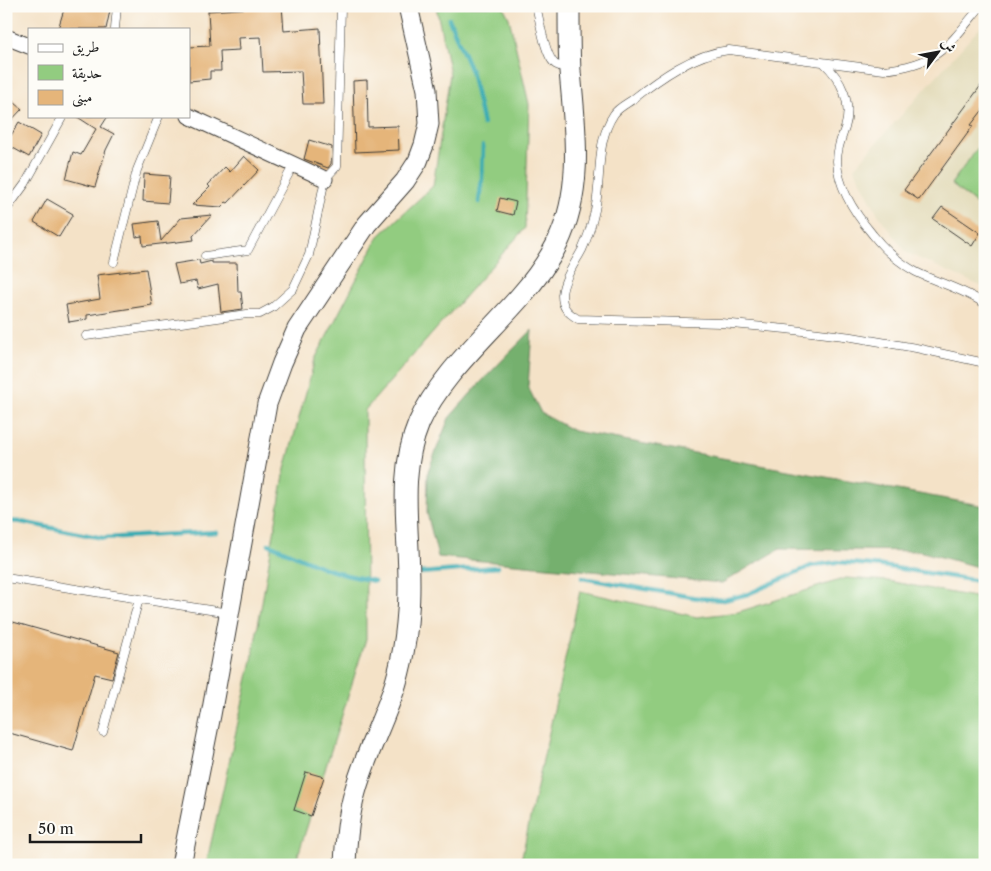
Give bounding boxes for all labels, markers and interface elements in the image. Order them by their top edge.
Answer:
legend [28,28,190,118]
north arrow [914,28,964,78]
text: ش [938,34,960,56]
text: طريق [72,37,99,57]
text: حديقة [72,63,102,82]
text: مبنى [72,87,92,108]
scale bar [30,811,141,843]
text: 50 m [38,819,74,838]

